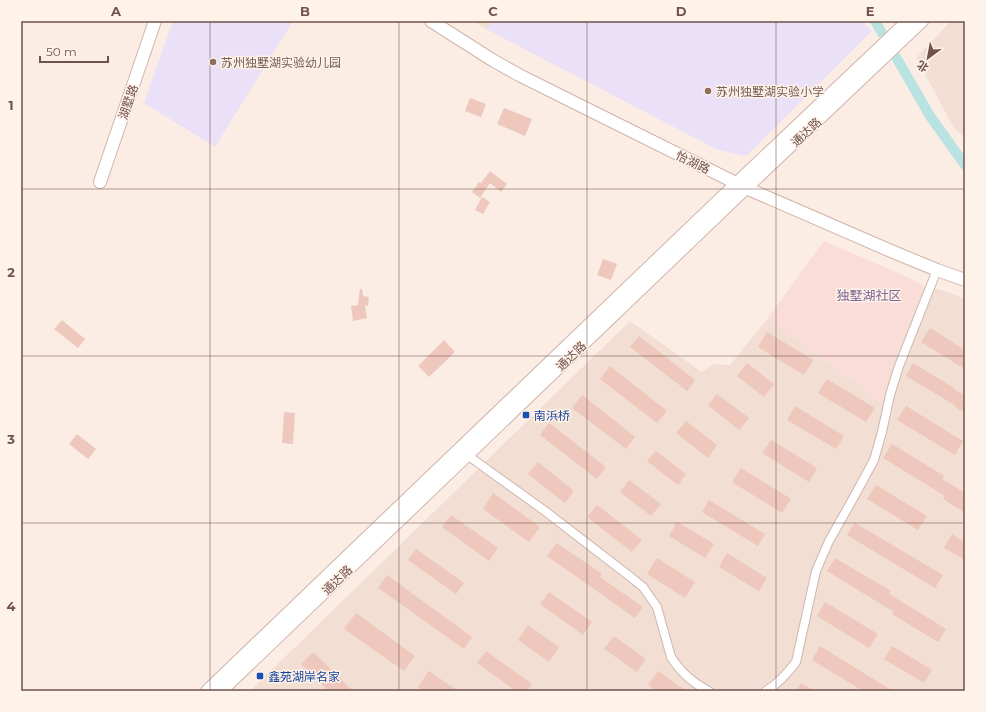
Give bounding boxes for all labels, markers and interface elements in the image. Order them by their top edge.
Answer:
text: A [110,3,122,19]
text: B [300,3,310,19]
text: C [488,3,498,19]
text: D [676,3,687,19]
text: E [866,3,875,19]
scale bar [40,38,108,64]
north arrow [908,38,948,78]
text: 50 m [46,44,77,59]
place label: 苏州独墅湖实验幼儿园 [221,55,341,70]
marker: 苏州独墅湖实验幼儿园 [208,57,218,67]
text: 北 [914,58,931,75]
street label: 湖墅路 [115,83,141,121]
place label: 苏州独墅湖实验小学 [716,84,824,99]
marker: 苏州独墅湖实验小学 [703,86,713,96]
text: 1 [8,97,14,113]
street label: 通达路 [788,114,824,150]
street label: 怡湖路 [674,147,712,177]
text: 2 [7,264,15,280]
district label: 独墅湖社区 [836,287,902,303]
street label: 通达路 [553,338,589,374]
place label: 南浜桥 [534,408,570,423]
marker: 南浜桥 [521,410,531,420]
text: 3 [6,431,15,447]
street label: 通达路 [319,562,355,598]
text: 4 [7,598,16,614]
place label: 鑫苑湖岸名家 [268,669,340,684]
marker: 鑫苑湖岸名家 [255,671,265,681]

